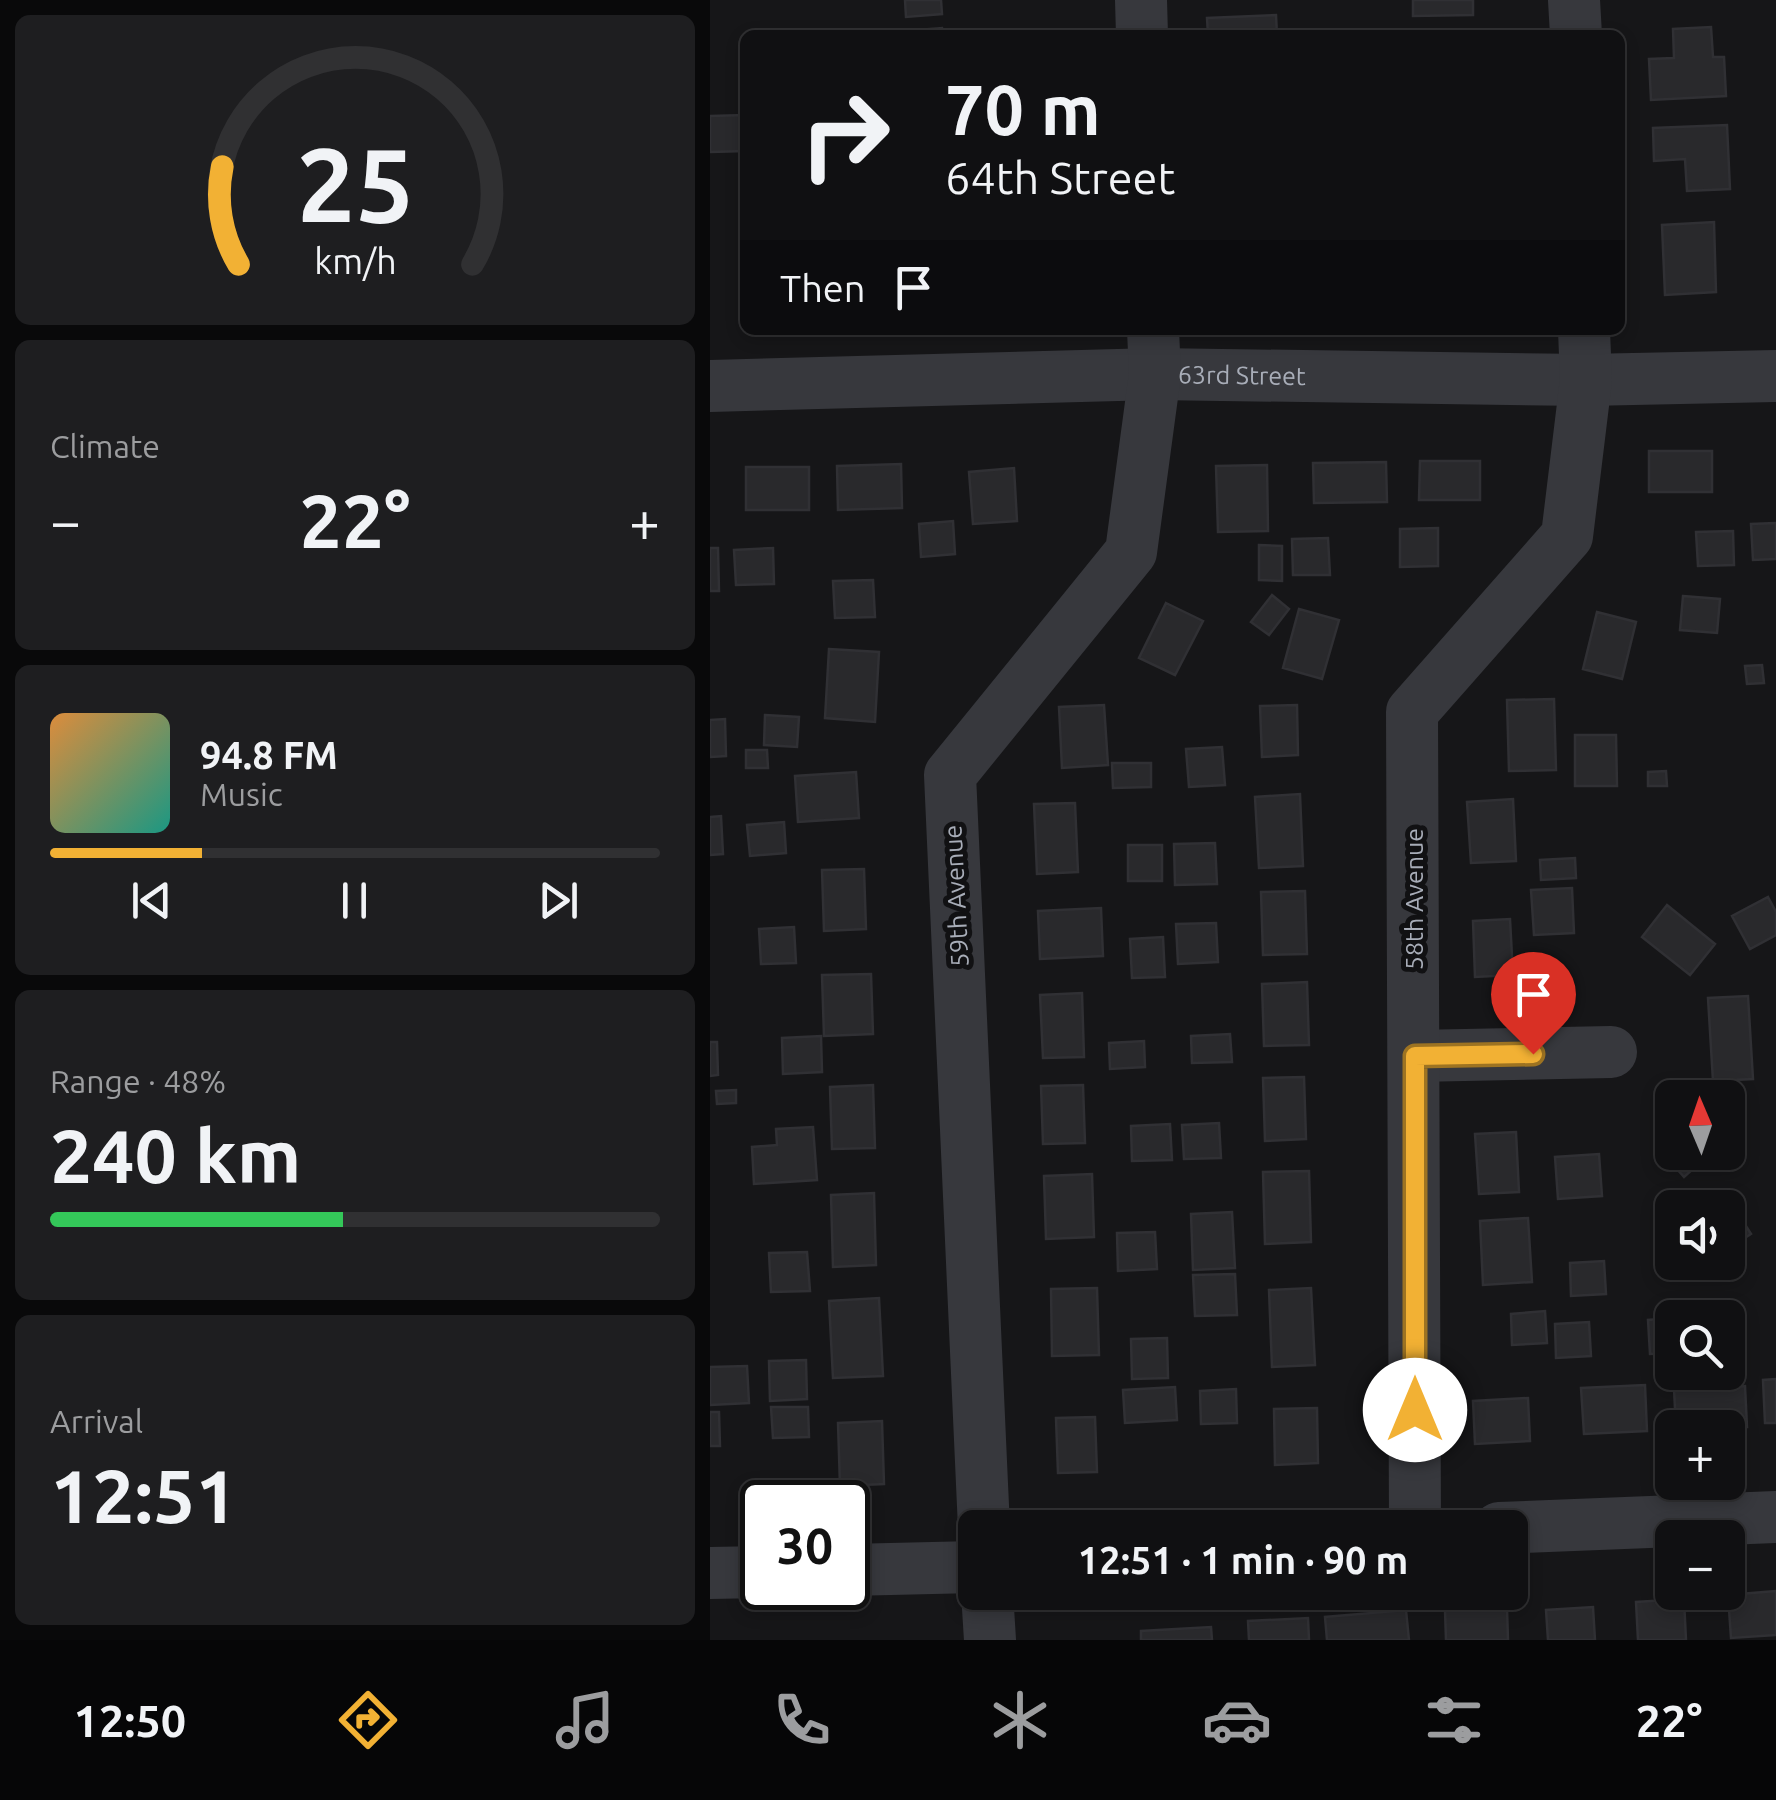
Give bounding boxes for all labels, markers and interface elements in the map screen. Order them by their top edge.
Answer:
icon: right [780,70,910,200]
text: 70 m [945,70,1101,148]
text: 25 [296,125,414,242]
text: 64th Street [945,152,1175,203]
text: km/h [314,241,396,281]
icon: arrive [886,260,941,315]
text: Then [780,267,866,309]
street label: 63rd Street [1178,360,1306,390]
text: Climate [50,428,160,464]
text: 22° [299,478,411,562]
text: − [50,490,81,551]
text: + [629,490,660,551]
text: 94.8 FM [200,734,338,776]
text: Music [200,776,283,812]
street label: 59th Avenue [938,824,974,968]
street label: 58th Avenue [1400,828,1428,970]
icon: previous [124,873,179,928]
icon: pause [327,873,382,928]
icon: next [531,873,586,928]
pin [1491,952,1576,1055]
icon: arrive [1506,967,1561,1022]
text: Range · 48% [50,1063,226,1099]
north arrow [1655,1080,1745,1170]
map controls [1655,1080,1745,1610]
text: 240 km [50,1113,301,1197]
button: sound [1655,1190,1745,1280]
button: search [1655,1300,1745,1390]
position arrow [1363,1358,1467,1462]
text: Arrival [50,1403,143,1439]
button: + [1655,1410,1745,1500]
text: 12:51 [50,1453,238,1537]
speed limit sign: 30 [740,1480,870,1610]
button: − [1655,1520,1745,1610]
text: 12:51 · 1 min · 90 m [1078,1539,1408,1581]
icon: directions [333,1685,403,1755]
icon: music [550,1685,620,1755]
icon: phone [767,1685,837,1755]
icon: climate [985,1685,1055,1755]
icon: car [1202,1685,1272,1755]
icon: filters [1419,1685,1489,1755]
text: 12:50 [74,1695,186,1746]
text: 22° [1636,1695,1702,1746]

